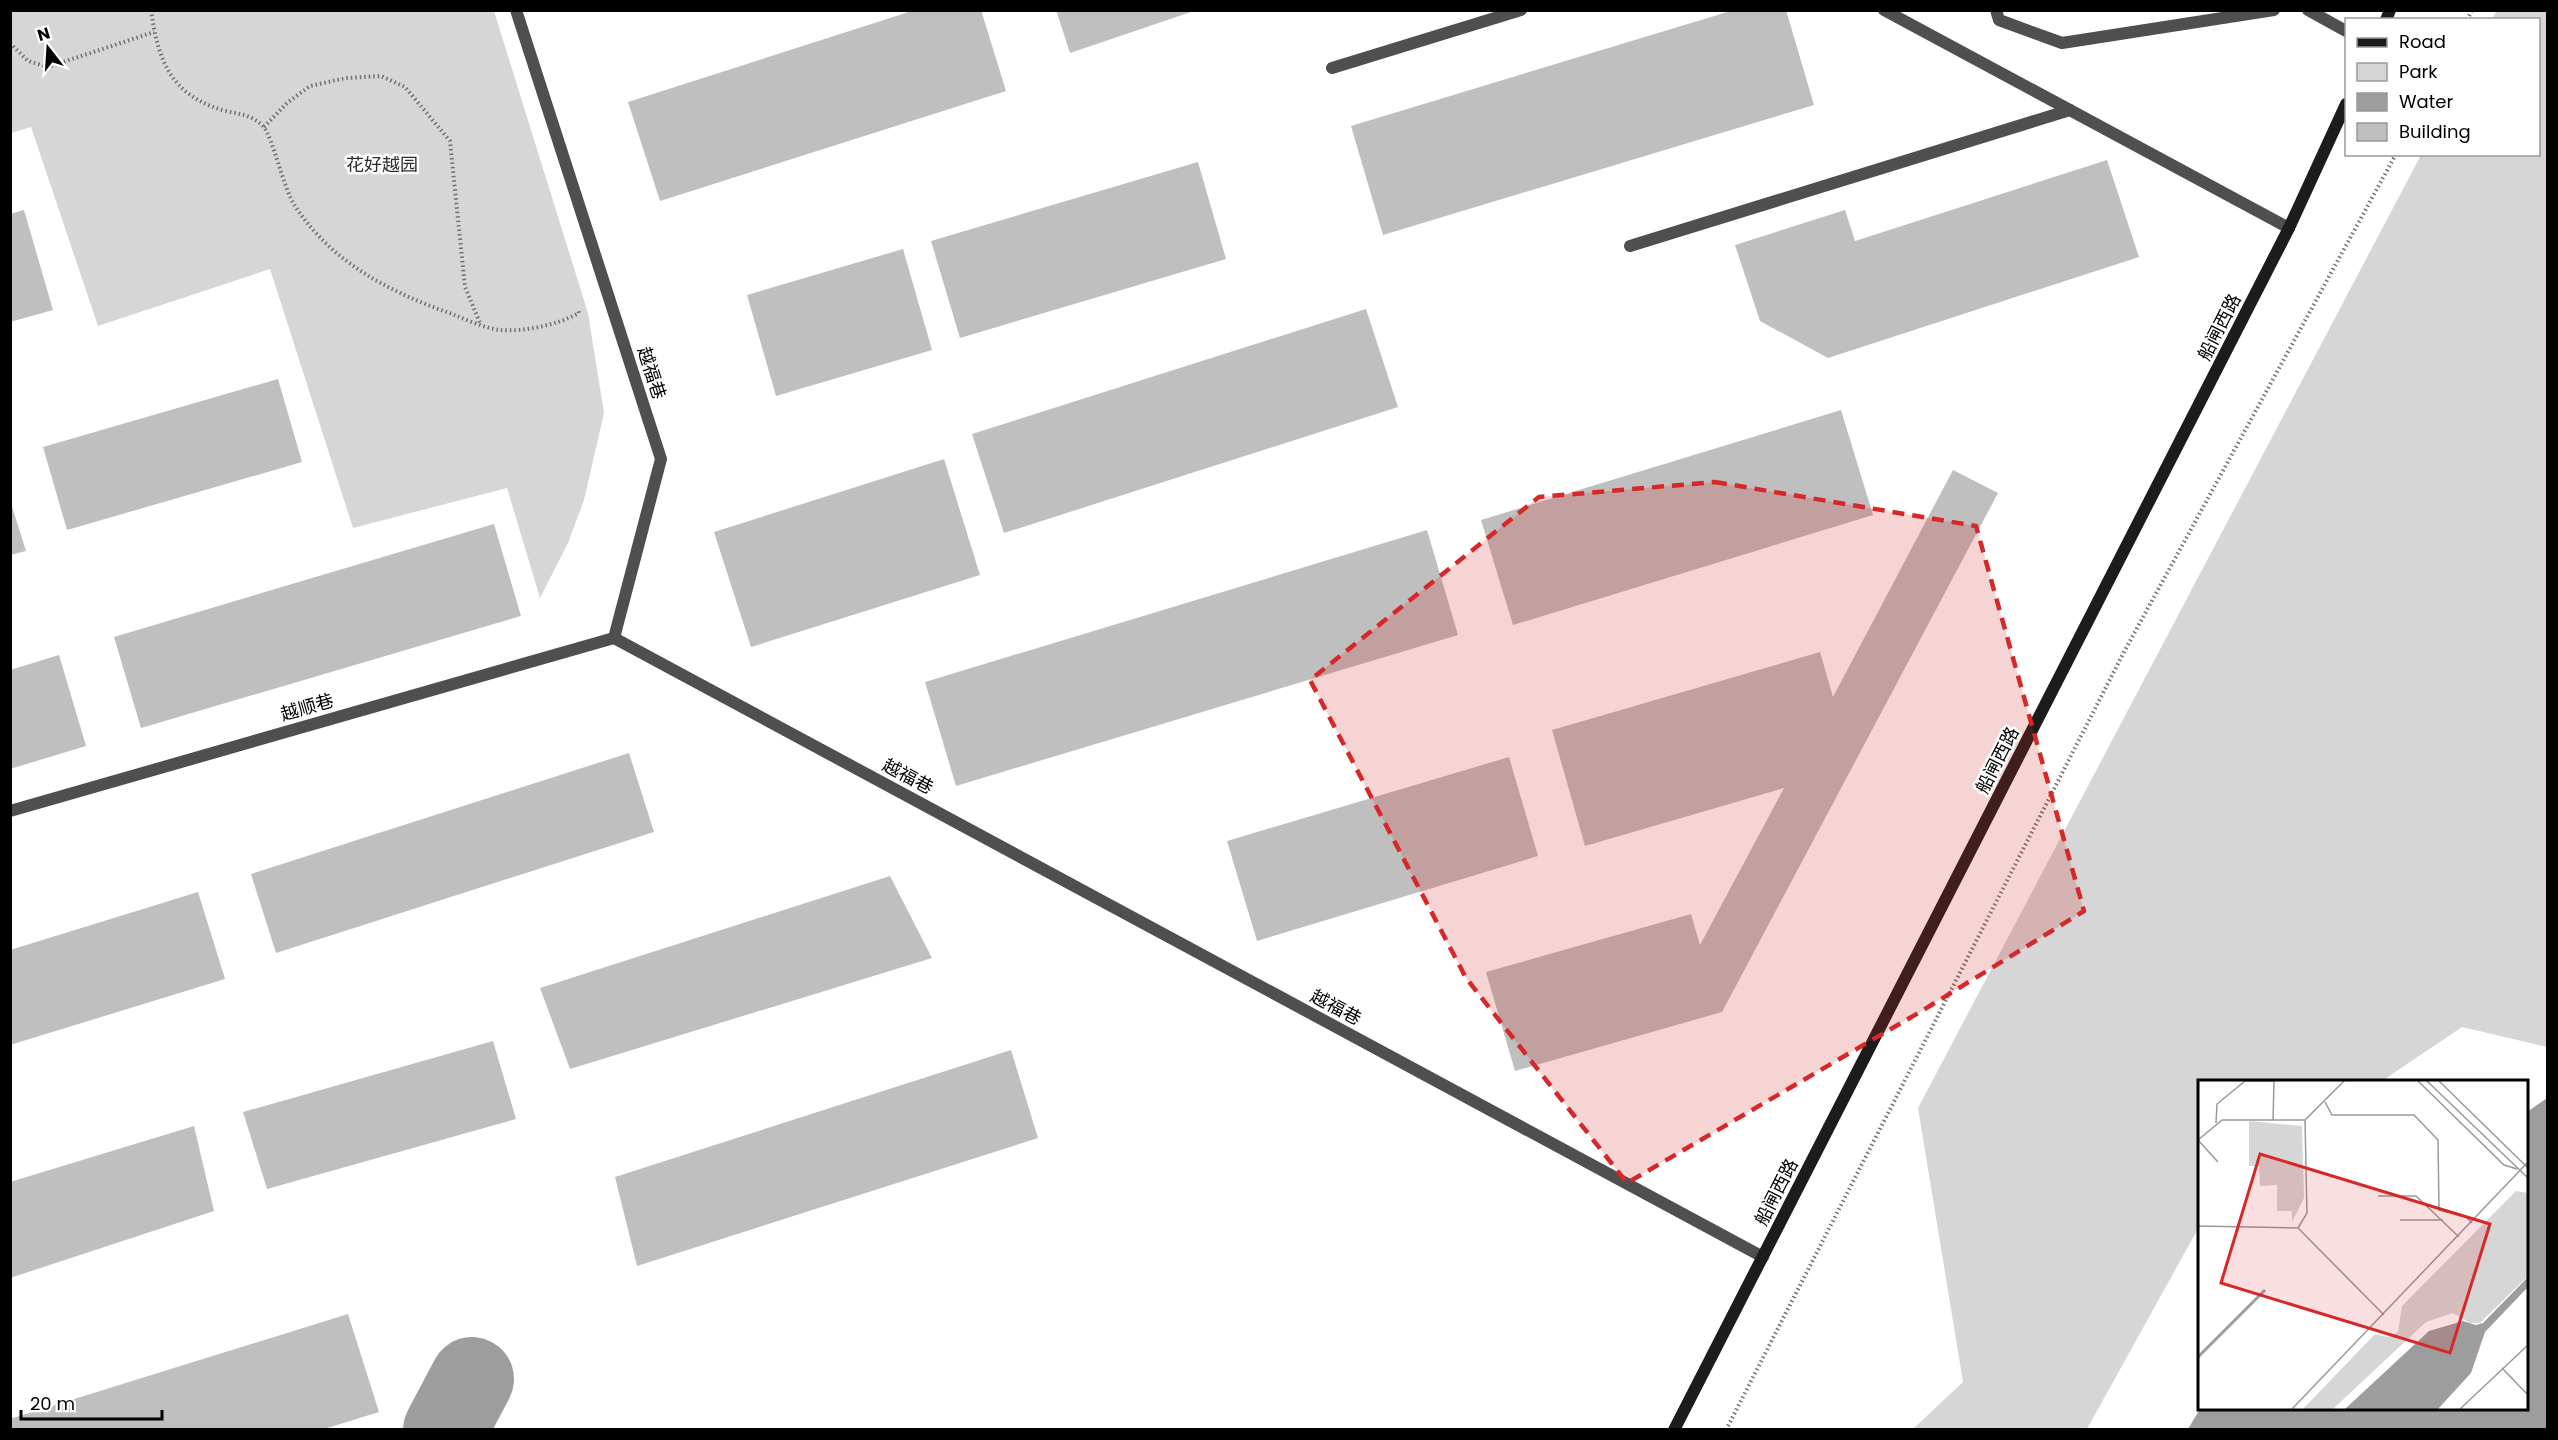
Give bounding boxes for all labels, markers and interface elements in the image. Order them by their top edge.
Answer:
north arrow [18,18,78,78]
legend [2345,18,2540,156]
text: N [35,21,53,47]
text: Road [2399,29,2446,54]
text: Park [2399,59,2438,84]
text: Water [2399,89,2453,114]
text: Building [2399,119,2471,144]
park label: 花好越园 [346,152,418,177]
street label: 船闸西路 [2192,289,2246,365]
street label: 越福巷 [632,343,672,403]
street label: 越顺巷 [278,688,336,726]
street label: 船闸西路 [1970,722,2024,798]
street label: 越福巷 [878,752,938,800]
street label: 越福巷 [1306,983,1366,1031]
inset map [2198,1080,2528,1410]
street label: 船闸西路 [1749,1154,1803,1230]
scale bar [21,1383,162,1421]
text: 20 m [30,1391,75,1416]

